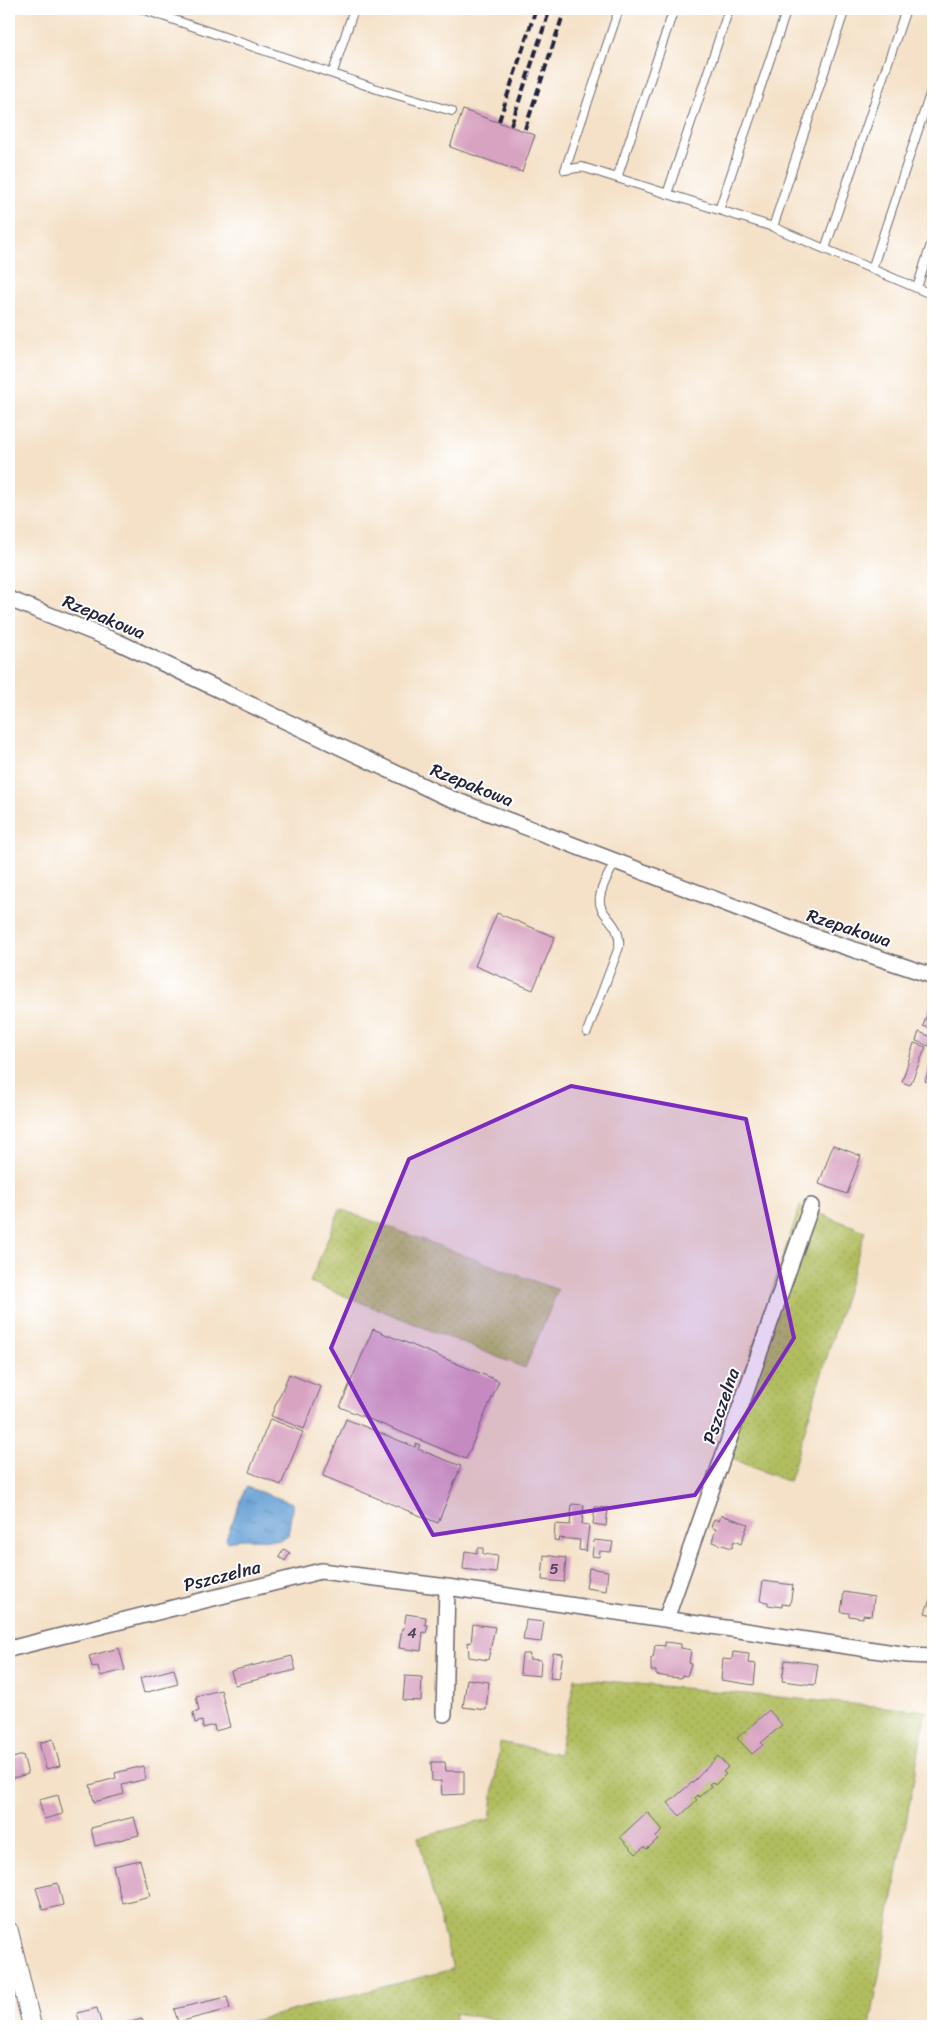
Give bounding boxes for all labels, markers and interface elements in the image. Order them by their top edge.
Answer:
street label: Rzepakowa [58,585,150,649]
street label: Rzepakowa [426,754,518,816]
street label: Rzepakowa [803,899,895,957]
street label: Pszczelna [693,1363,749,1448]
street label: Pszczelna [180,1551,265,1601]
house number: 5 [549,1556,559,1582]
house number: 4 [407,1620,417,1646]

